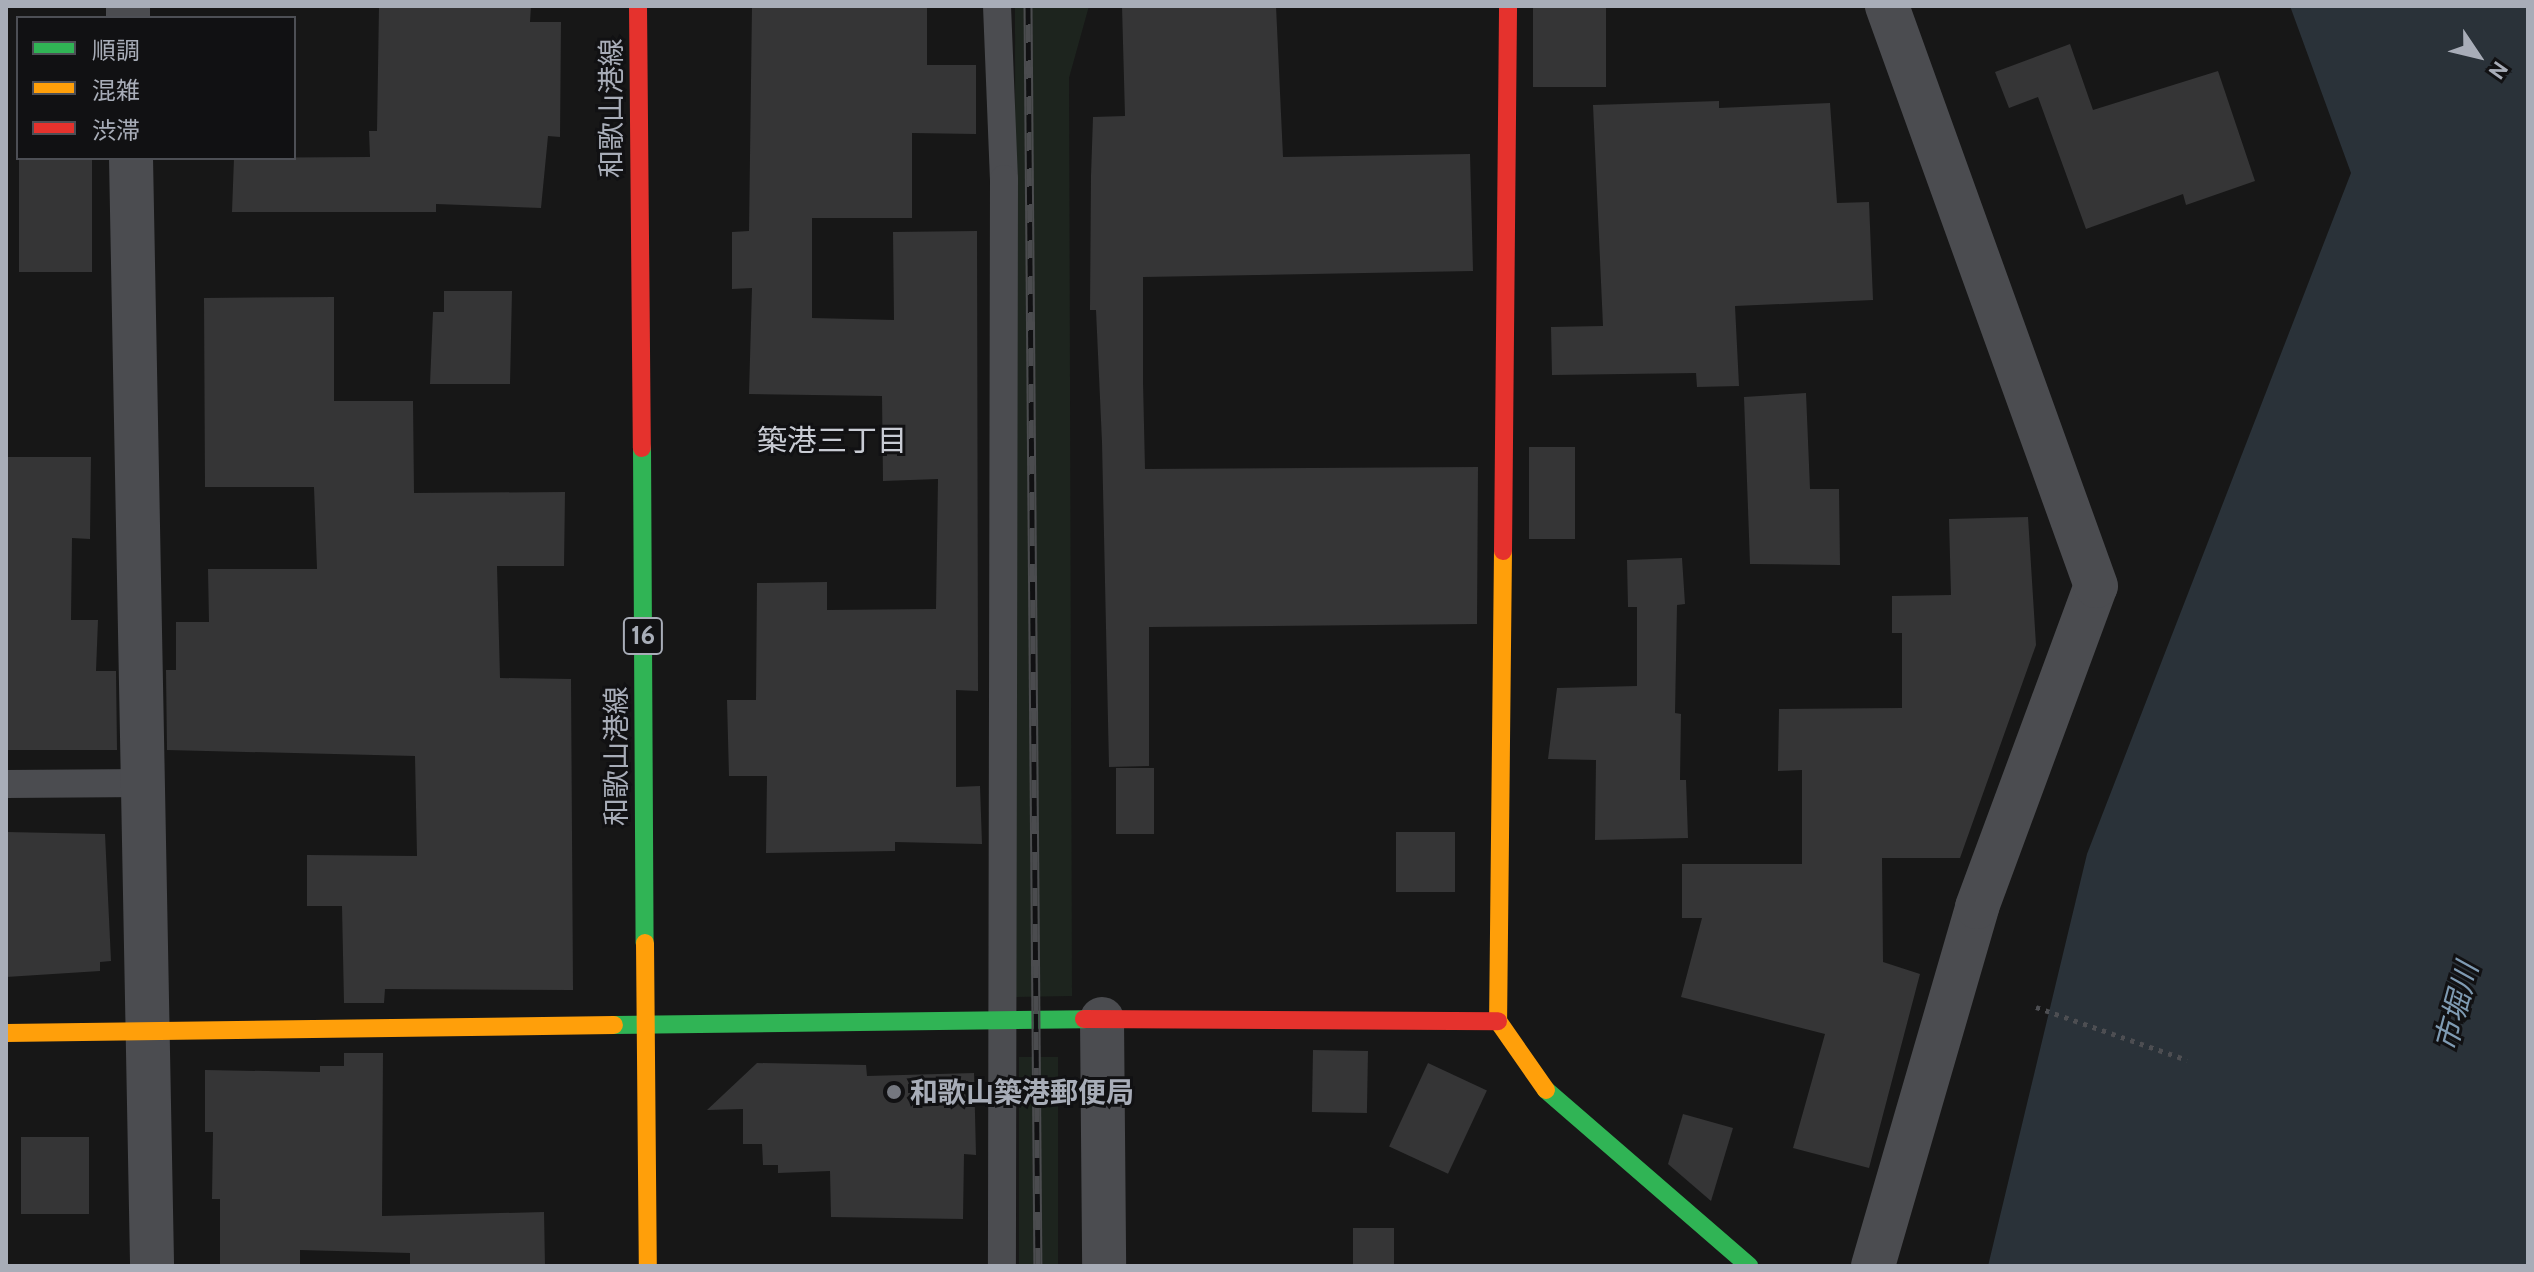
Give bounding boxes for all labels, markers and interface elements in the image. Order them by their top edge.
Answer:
legend [16,16,296,160]
north arrow [2438,16,2518,96]
text: 順調 [92,36,140,65]
street label: 和歌山港線 [594,38,628,178]
text: N [2483,56,2514,84]
text: 混雑 [92,76,140,105]
text: 渋滞 [92,116,140,145]
district label: 築港三丁目 [757,423,907,459]
road number: 16 [621,614,665,658]
street label: 和歌山港線 [599,686,633,826]
water label: 市堀川 [2428,959,2486,1055]
place label: 和歌山築港郵便局 [910,1075,1134,1109]
marker: 和歌山築港郵便局 [885,1083,903,1101]

